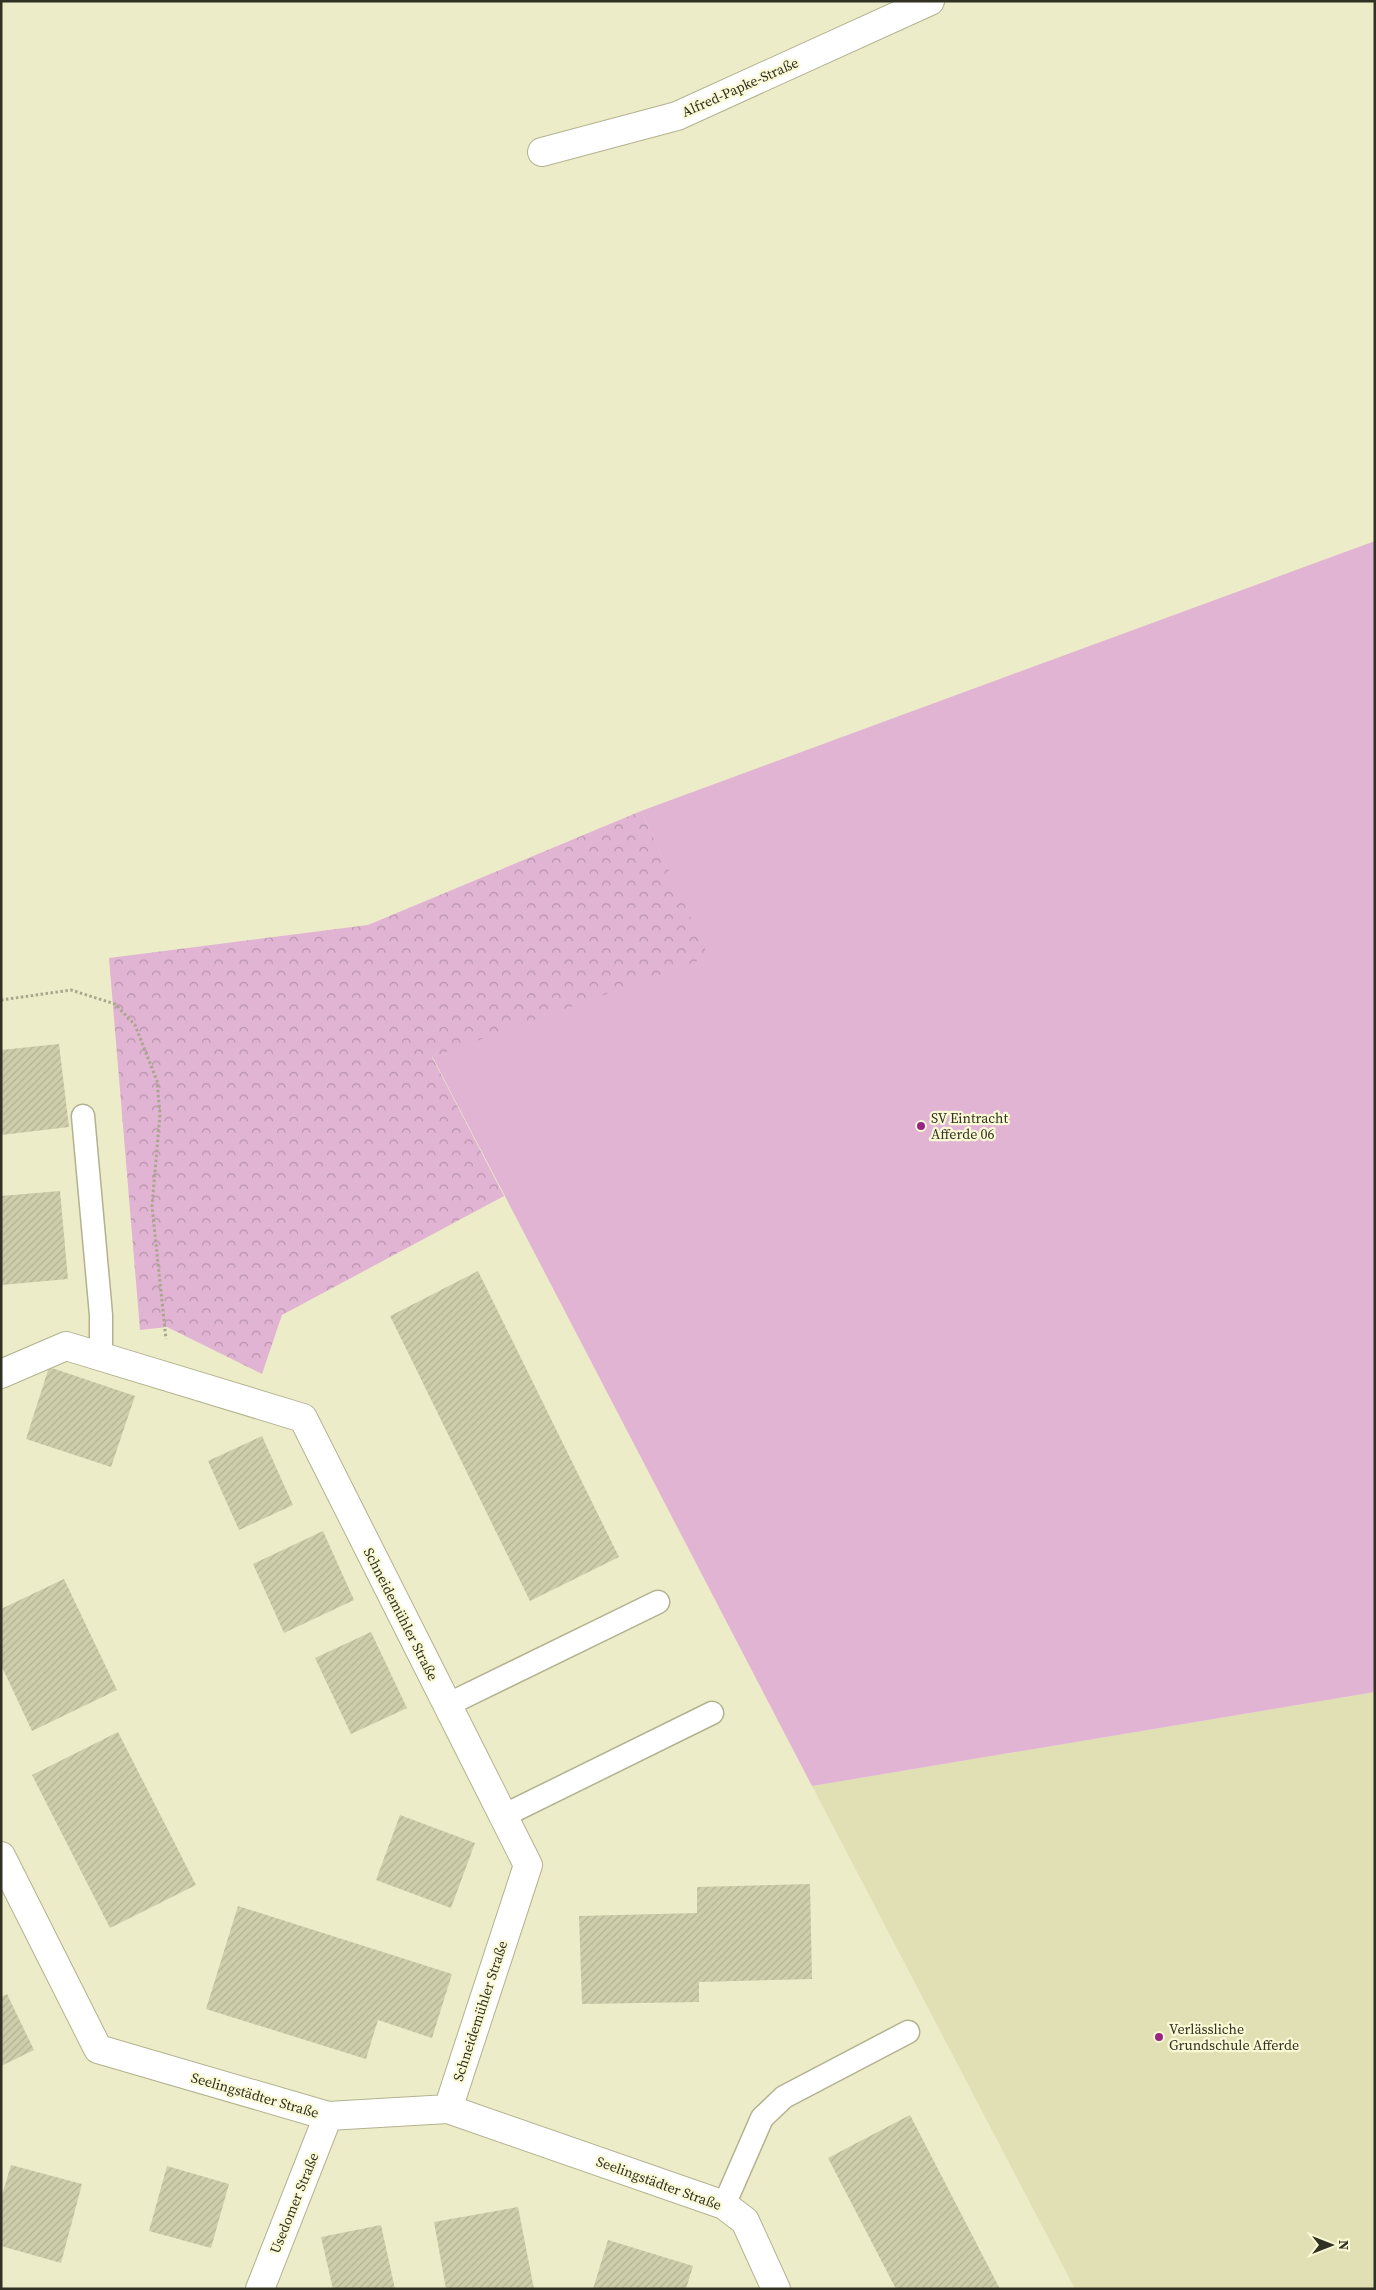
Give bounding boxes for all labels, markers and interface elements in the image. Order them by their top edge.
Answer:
street label: Alfred-Papke-Straße [679,52,801,122]
place label: SV Eintracht Afferde 06 [931,1108,1008,1144]
marker: SV Eintracht Afferde 06 [915,1120,927,1132]
street label: Schneidemühler Straße [359,1544,443,1684]
street label: Schneidemühler Straße [448,1938,512,2084]
place label: Verlässliche Grundschule Afferde [1169,2019,1299,2055]
marker: Verlässliche Grundschule Afferde [1153,2031,1165,2043]
street label: Seelingstädter Straße [189,2067,321,2123]
street label: Usedomer Straße [265,2150,323,2256]
street label: Seelingstädter Straße [594,2151,724,2215]
north arrow [1306,2220,1356,2270]
text: N [1334,2240,1354,2250]

